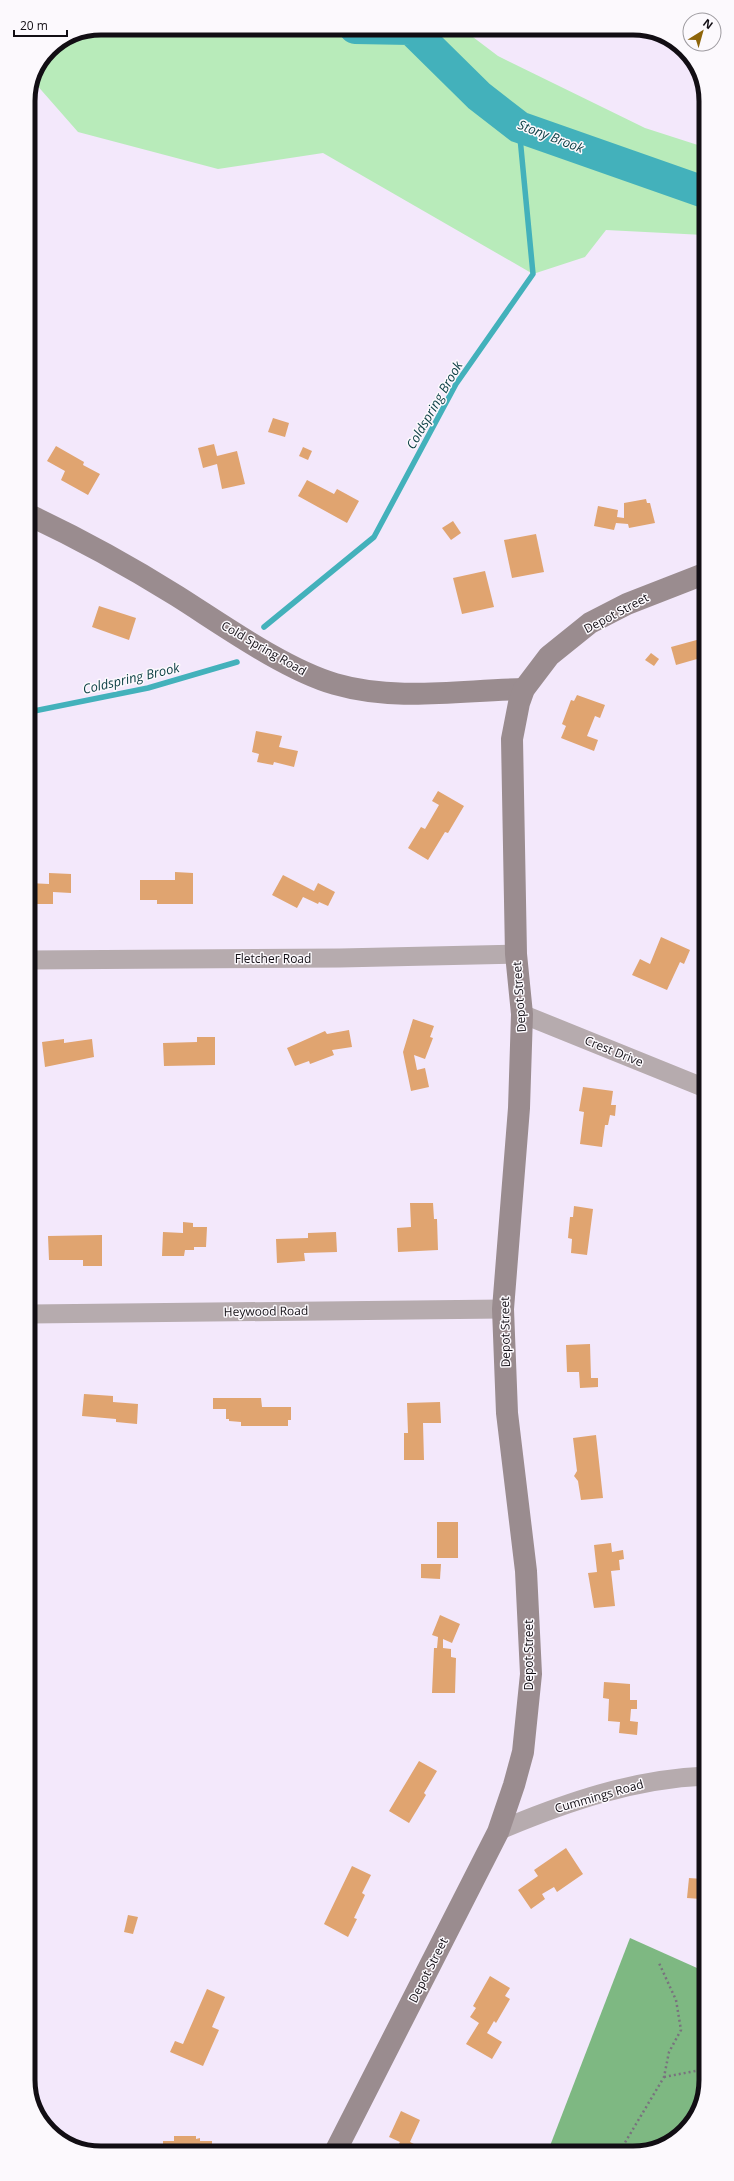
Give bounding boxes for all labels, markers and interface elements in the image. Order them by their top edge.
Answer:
scale bar [14,12,67,38]
north arrow [682,12,722,52]
text: N [700,15,716,32]
text: 20 m [20,17,48,34]
water label: Stony Brook [516,115,587,157]
water label: Coldspring Brook [401,357,467,452]
street label: Depot Street [581,589,651,637]
street label: Cold Spring Road [218,617,310,679]
water label: Coldspring Brook [81,658,182,698]
street label: Fletcher Road [235,950,311,967]
street label: Depot Street [508,961,530,1033]
street label: Crest Drive [582,1032,646,1071]
street label: Depot Street [496,1296,514,1368]
street label: Heywood Road [224,1302,308,1320]
street label: Depot Street [520,1620,537,1690]
street label: Cummings Road [553,1775,645,1817]
street label: Depot Street [404,1935,452,2005]

